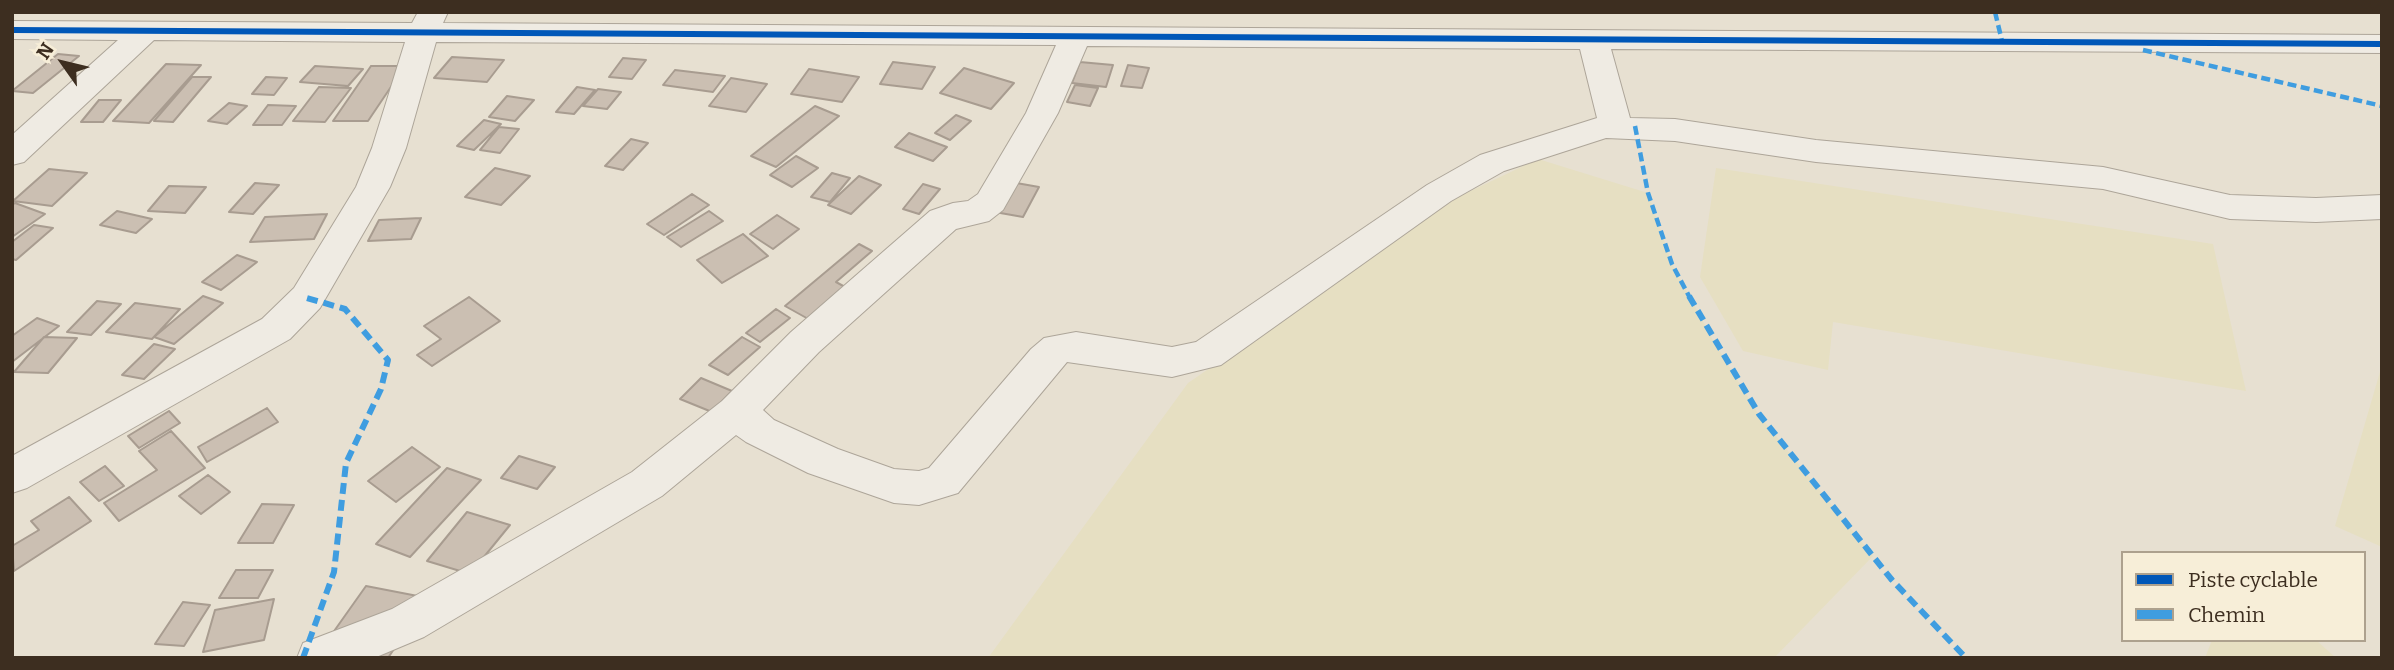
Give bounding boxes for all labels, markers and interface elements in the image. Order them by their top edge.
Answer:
north arrow [28,28,98,98]
text: N [32,38,59,63]
legend [2121,551,2366,642]
text: Piste cyclable [2188,567,2318,593]
text: Chemin [2188,602,2265,628]

